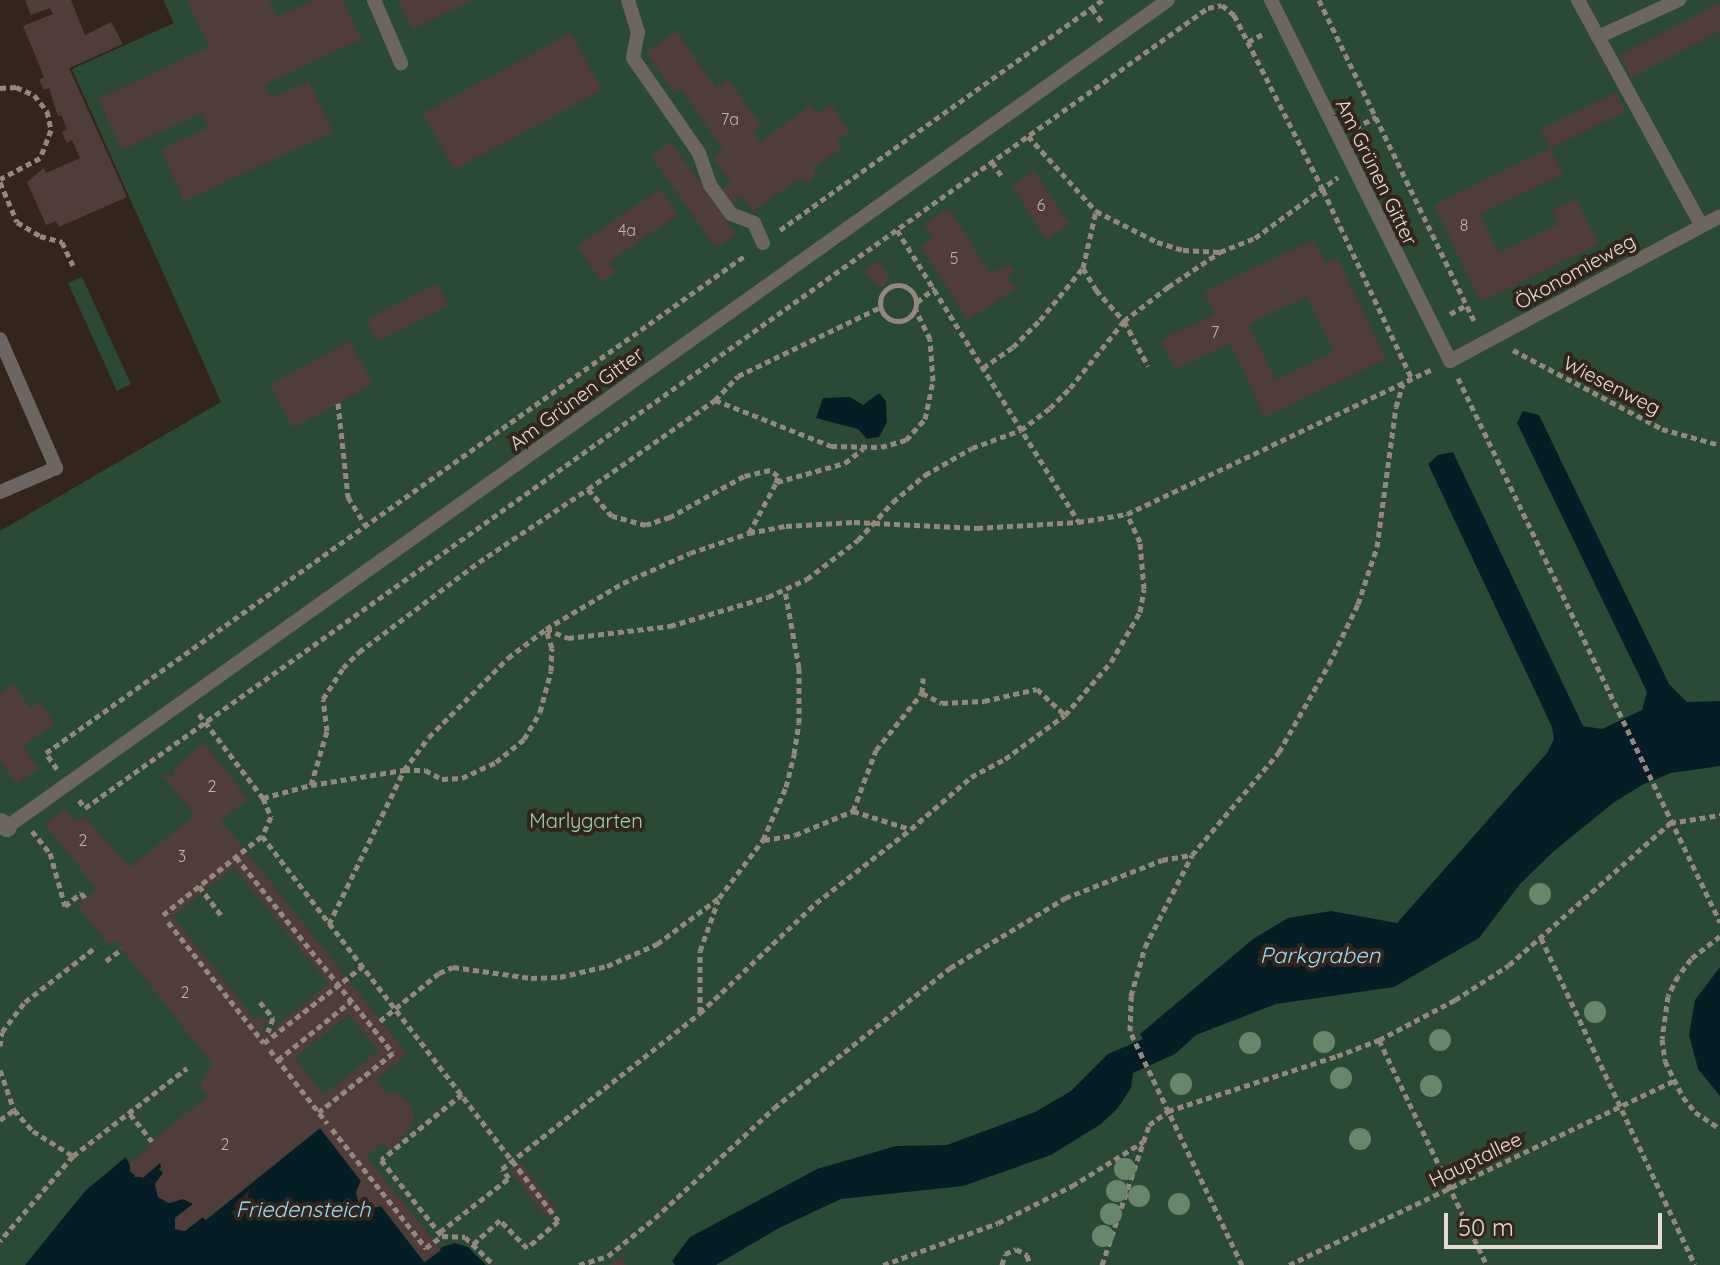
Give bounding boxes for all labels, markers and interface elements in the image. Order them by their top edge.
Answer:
street label: Am Grünen Gitter [1331,95,1423,249]
house number: 7a [721,109,739,129]
house number: 6 [1037,195,1045,215]
house number: 8 [1460,215,1468,235]
house number: 4a [618,220,636,240]
street label: Ökonomieweg [1511,228,1639,314]
house number: 5 [950,248,958,268]
house number: 7 [1211,322,1219,342]
street label: Am Grünen Gitter [504,341,648,455]
street label: Wiesenweg [1559,350,1665,420]
house number: 2 [208,776,216,796]
park label: Marlygarten [529,808,643,832]
house number: 2 [79,830,87,850]
house number: 3 [178,846,186,866]
water label: Parkgraben [1260,943,1380,969]
house number: 2 [181,982,189,1002]
street label: Hauptallee [1425,1126,1525,1192]
house number: 2 [221,1134,229,1154]
water label: Friedensteich [235,1197,371,1223]
scale bar [1448,1197,1666,1247]
text: 50 m [1458,1212,1514,1242]

